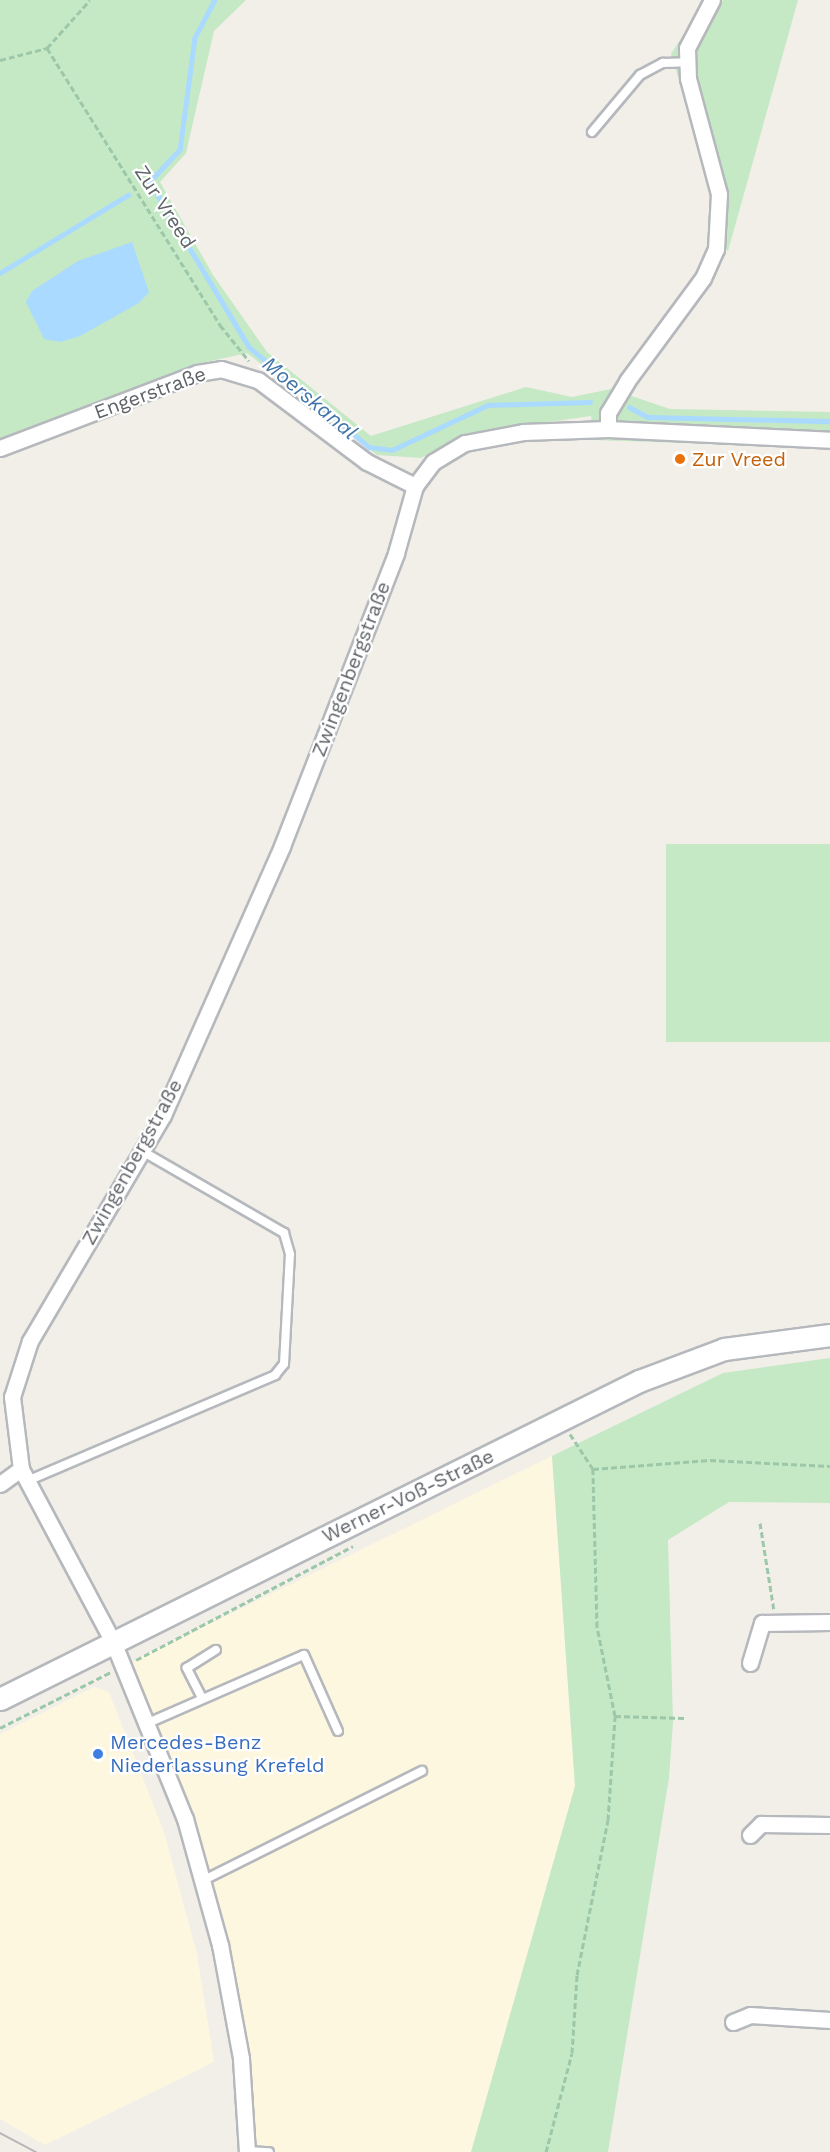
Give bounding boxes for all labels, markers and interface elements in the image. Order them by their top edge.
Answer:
street label: Zur Vreed [129,161,201,253]
water label: Moerskanal [257,351,363,445]
street label: Engerstraße [91,362,209,424]
place label: Zur Vreed [692,447,787,471]
marker: Zur Vreed [673,452,687,466]
street label: Zwingenbergstraße [307,578,395,760]
street label: Zwingenbergstraße [77,1075,187,1249]
street label: Werner-Voß-Straße [318,1444,498,1548]
place label: Mercedes-Benz Niederlassung Krefeld [110,1730,325,1777]
marker: Mercedes-Benz Niederlassung Krefeld [91,1747,105,1761]

